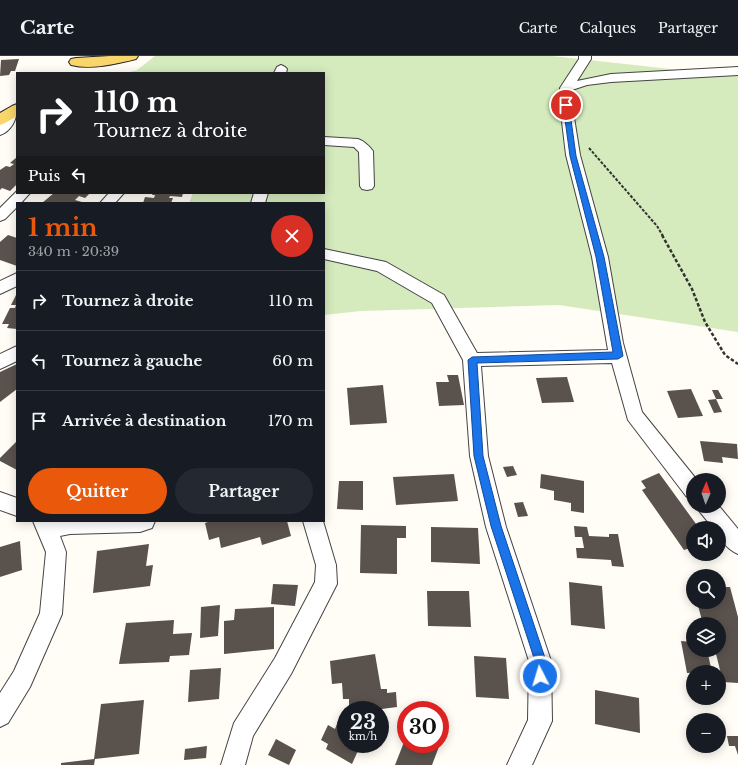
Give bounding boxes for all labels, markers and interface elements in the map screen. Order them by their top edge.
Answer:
text: Carte [20,16,74,39]
text: Carte [519,19,558,37]
text: Calques [580,19,636,37]
text: Partager [658,19,718,37]
text: 110 m [94,85,178,120]
icon: right [28,88,80,140]
pin [549,88,583,122]
icon: arrive [555,94,577,116]
text: Tournez à droite [94,120,247,142]
icon: left [68,164,90,186]
text: Puis [28,166,60,185]
text: 1 min [28,213,98,242]
button: close [271,215,313,257]
text: 340 m · 20:39 [28,243,119,260]
icon: right [28,290,50,312]
text: Tournez à droite [62,291,194,310]
text: 110 m [269,291,313,310]
icon: left [28,350,50,372]
text: Tournez à gauche [62,351,202,370]
text: 60 m [272,351,313,370]
icon: arrive [28,410,50,432]
text: Arrivée à destination [62,411,226,430]
text: 170 m [268,411,313,430]
button: Quitter [28,468,167,514]
button: Partager [175,468,313,514]
north arrow [686,473,726,513]
map controls [686,473,726,753]
button: sound [686,521,726,561]
button: search [686,569,726,609]
button: layers [686,617,726,657]
position arrow [519,655,561,697]
button: + [686,665,726,705]
speed limit sign: 30 [397,701,449,753]
text: 23 [350,710,376,734]
button: − [686,713,726,753]
text: km/h [349,730,377,743]

